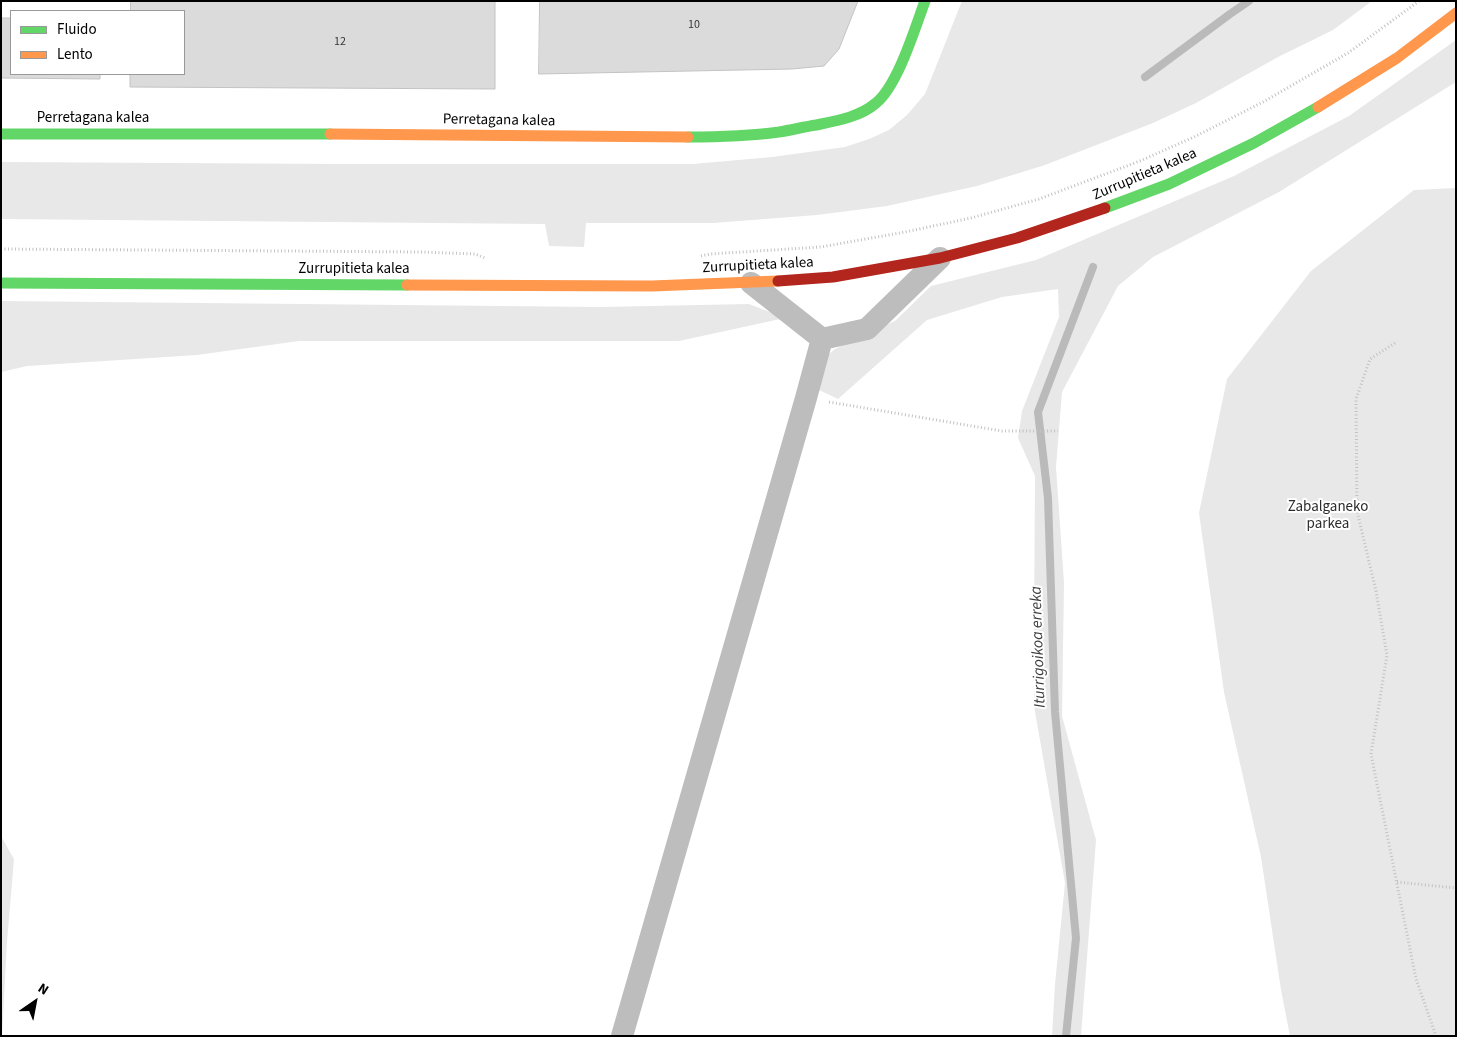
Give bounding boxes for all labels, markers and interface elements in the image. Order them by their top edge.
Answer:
legend [10,10,185,75]
house number: 10 [688,18,700,32]
text: Fluido [57,19,97,40]
house number: 12 [334,35,346,49]
text: Lento [57,44,93,65]
street label: Perretagana kalea [37,110,149,128]
street label: Perretagana kalea [443,111,555,131]
street label: Zurrupitieta kalea [1090,145,1200,205]
street label: Zurrupitieta kalea [702,254,814,278]
street label: Zurrupitieta kalea [298,261,410,279]
park label: Zabalganeko parkea [1288,499,1368,534]
water label: Iturrigoikoa erreka [1027,586,1051,708]
north arrow [10,977,60,1027]
text: N [34,978,53,1000]

